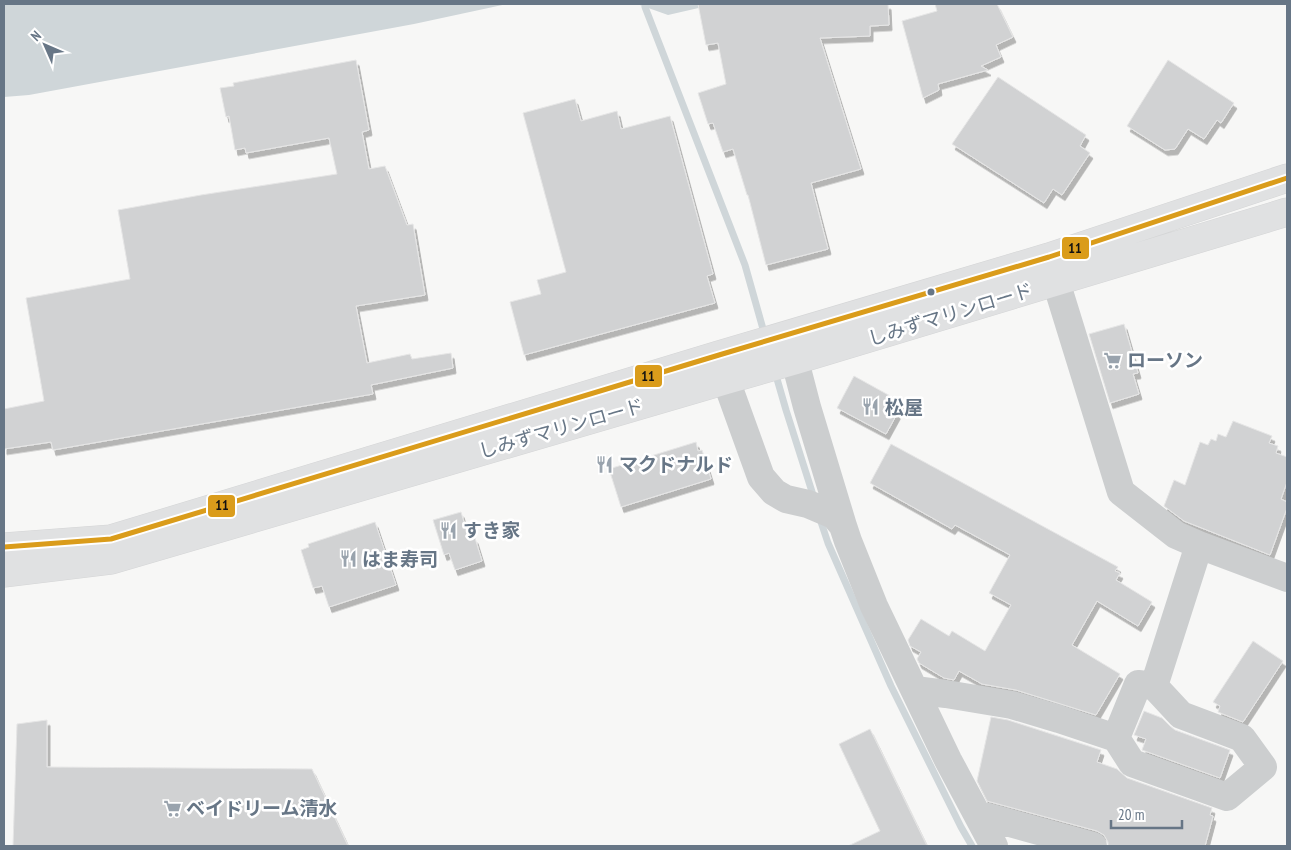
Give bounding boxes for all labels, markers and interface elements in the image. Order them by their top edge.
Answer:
north arrow [20,20,70,70]
text: N [27,27,45,45]
line badge: 11 [1061,236,1090,260]
text: 11 [1068,239,1082,257]
street label: しみずマリンロード [865,278,1035,350]
unlabelled marker [926,287,936,297]
place label: ローソン [1127,348,1203,372]
supermarket icon: ローソン [1103,350,1123,370]
line badge: 11 [634,364,663,388]
text: 11 [641,367,655,385]
street label: しみずマリンロード [475,393,647,463]
place label: 松屋 [885,395,923,419]
restaurant icon: 松屋 [861,397,881,417]
place label: マクドナルド [619,452,733,476]
restaurant icon: マクドナルド [595,454,615,474]
line badge: 11 [207,494,236,518]
text: 11 [215,496,229,514]
place label: すき家 [463,518,520,542]
restaurant icon: すき家 [439,520,459,540]
place label: はま寿司 [362,547,438,571]
restaurant icon: はま寿司 [338,549,358,569]
place label: ベイドリーム清水 [186,796,337,820]
supermarket icon: ベイドリーム清水 [162,798,182,818]
scale bar [1111,798,1182,830]
text: 20 m [1118,805,1144,824]

